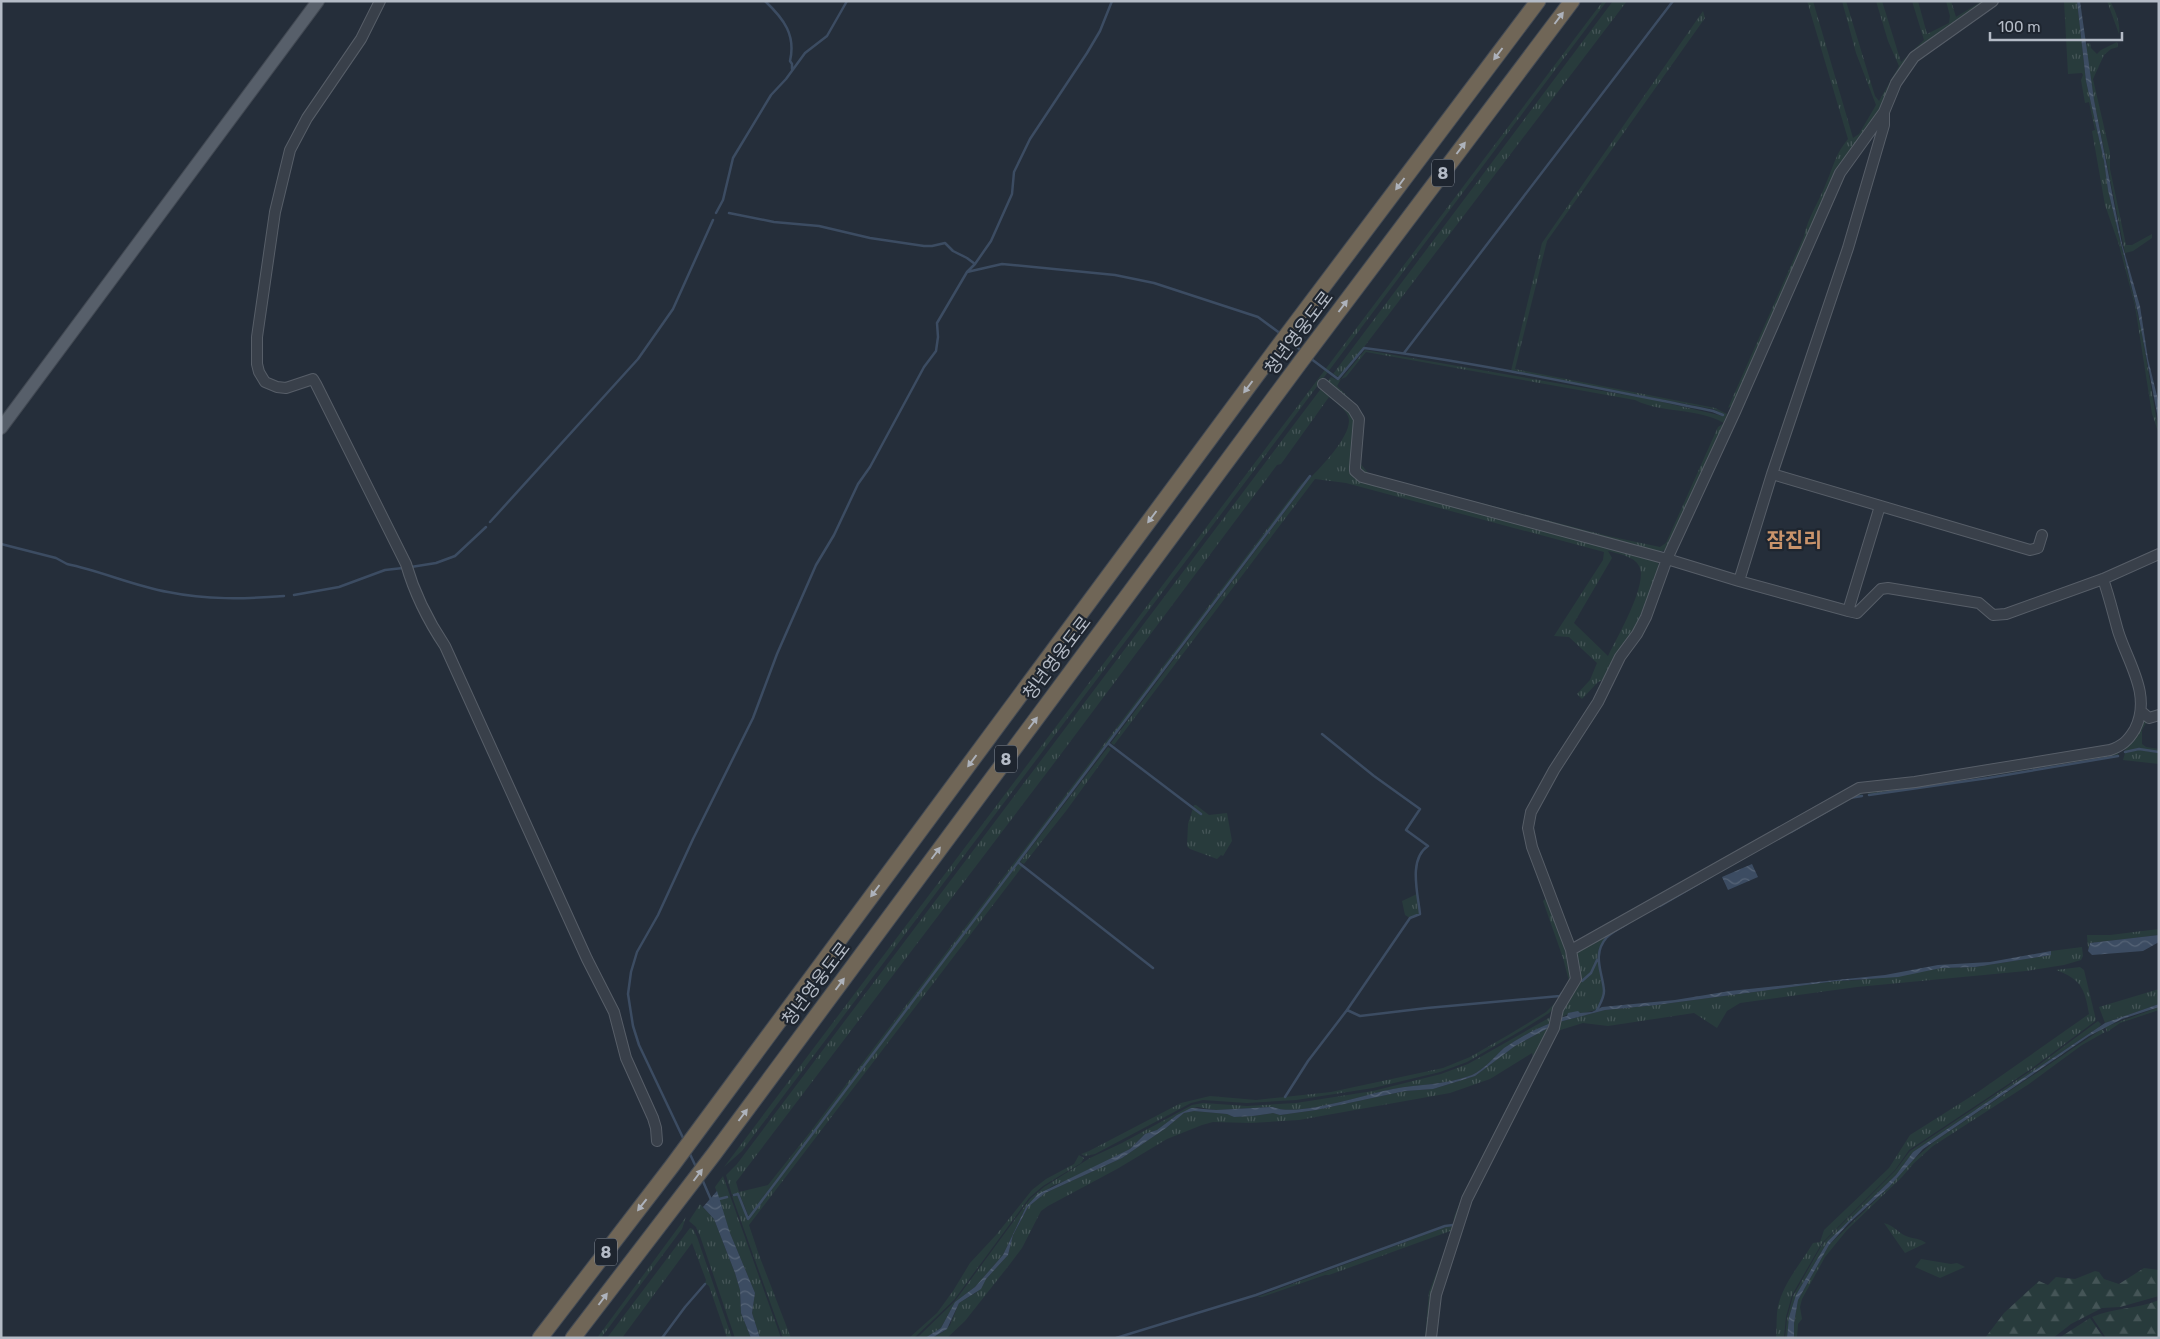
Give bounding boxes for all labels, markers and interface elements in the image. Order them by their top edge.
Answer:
scale bar [1990,10,2122,42]
one-way arrow [1554,11,1564,25]
text: 100 m [1998,18,2040,36]
one-way arrow [1493,47,1504,60]
one-way arrow [1456,142,1467,155]
road number: 8 [1432,160,1454,187]
one-way arrow [1395,177,1406,190]
street label: 청년영웅도로 [1260,287,1338,379]
one-way arrow [1337,300,1348,313]
one-way arrow [1243,380,1253,394]
one-way arrow [1146,510,1157,523]
district label: 잠진리 [1766,528,1822,552]
street label: 청년영웅도로 [1018,612,1096,704]
one-way arrow [1028,716,1038,730]
road number: 8 [995,746,1017,772]
one-way arrow [966,754,977,767]
one-way arrow [931,847,942,860]
one-way arrow [870,884,880,898]
street label: 청년영웅도로 [777,938,855,1030]
one-way arrow [834,978,845,991]
one-way arrow [738,1108,748,1122]
one-way arrow [693,1168,703,1182]
one-way arrow [637,1198,647,1211]
road number: 8 [595,1238,617,1266]
one-way arrow [597,1293,608,1306]

